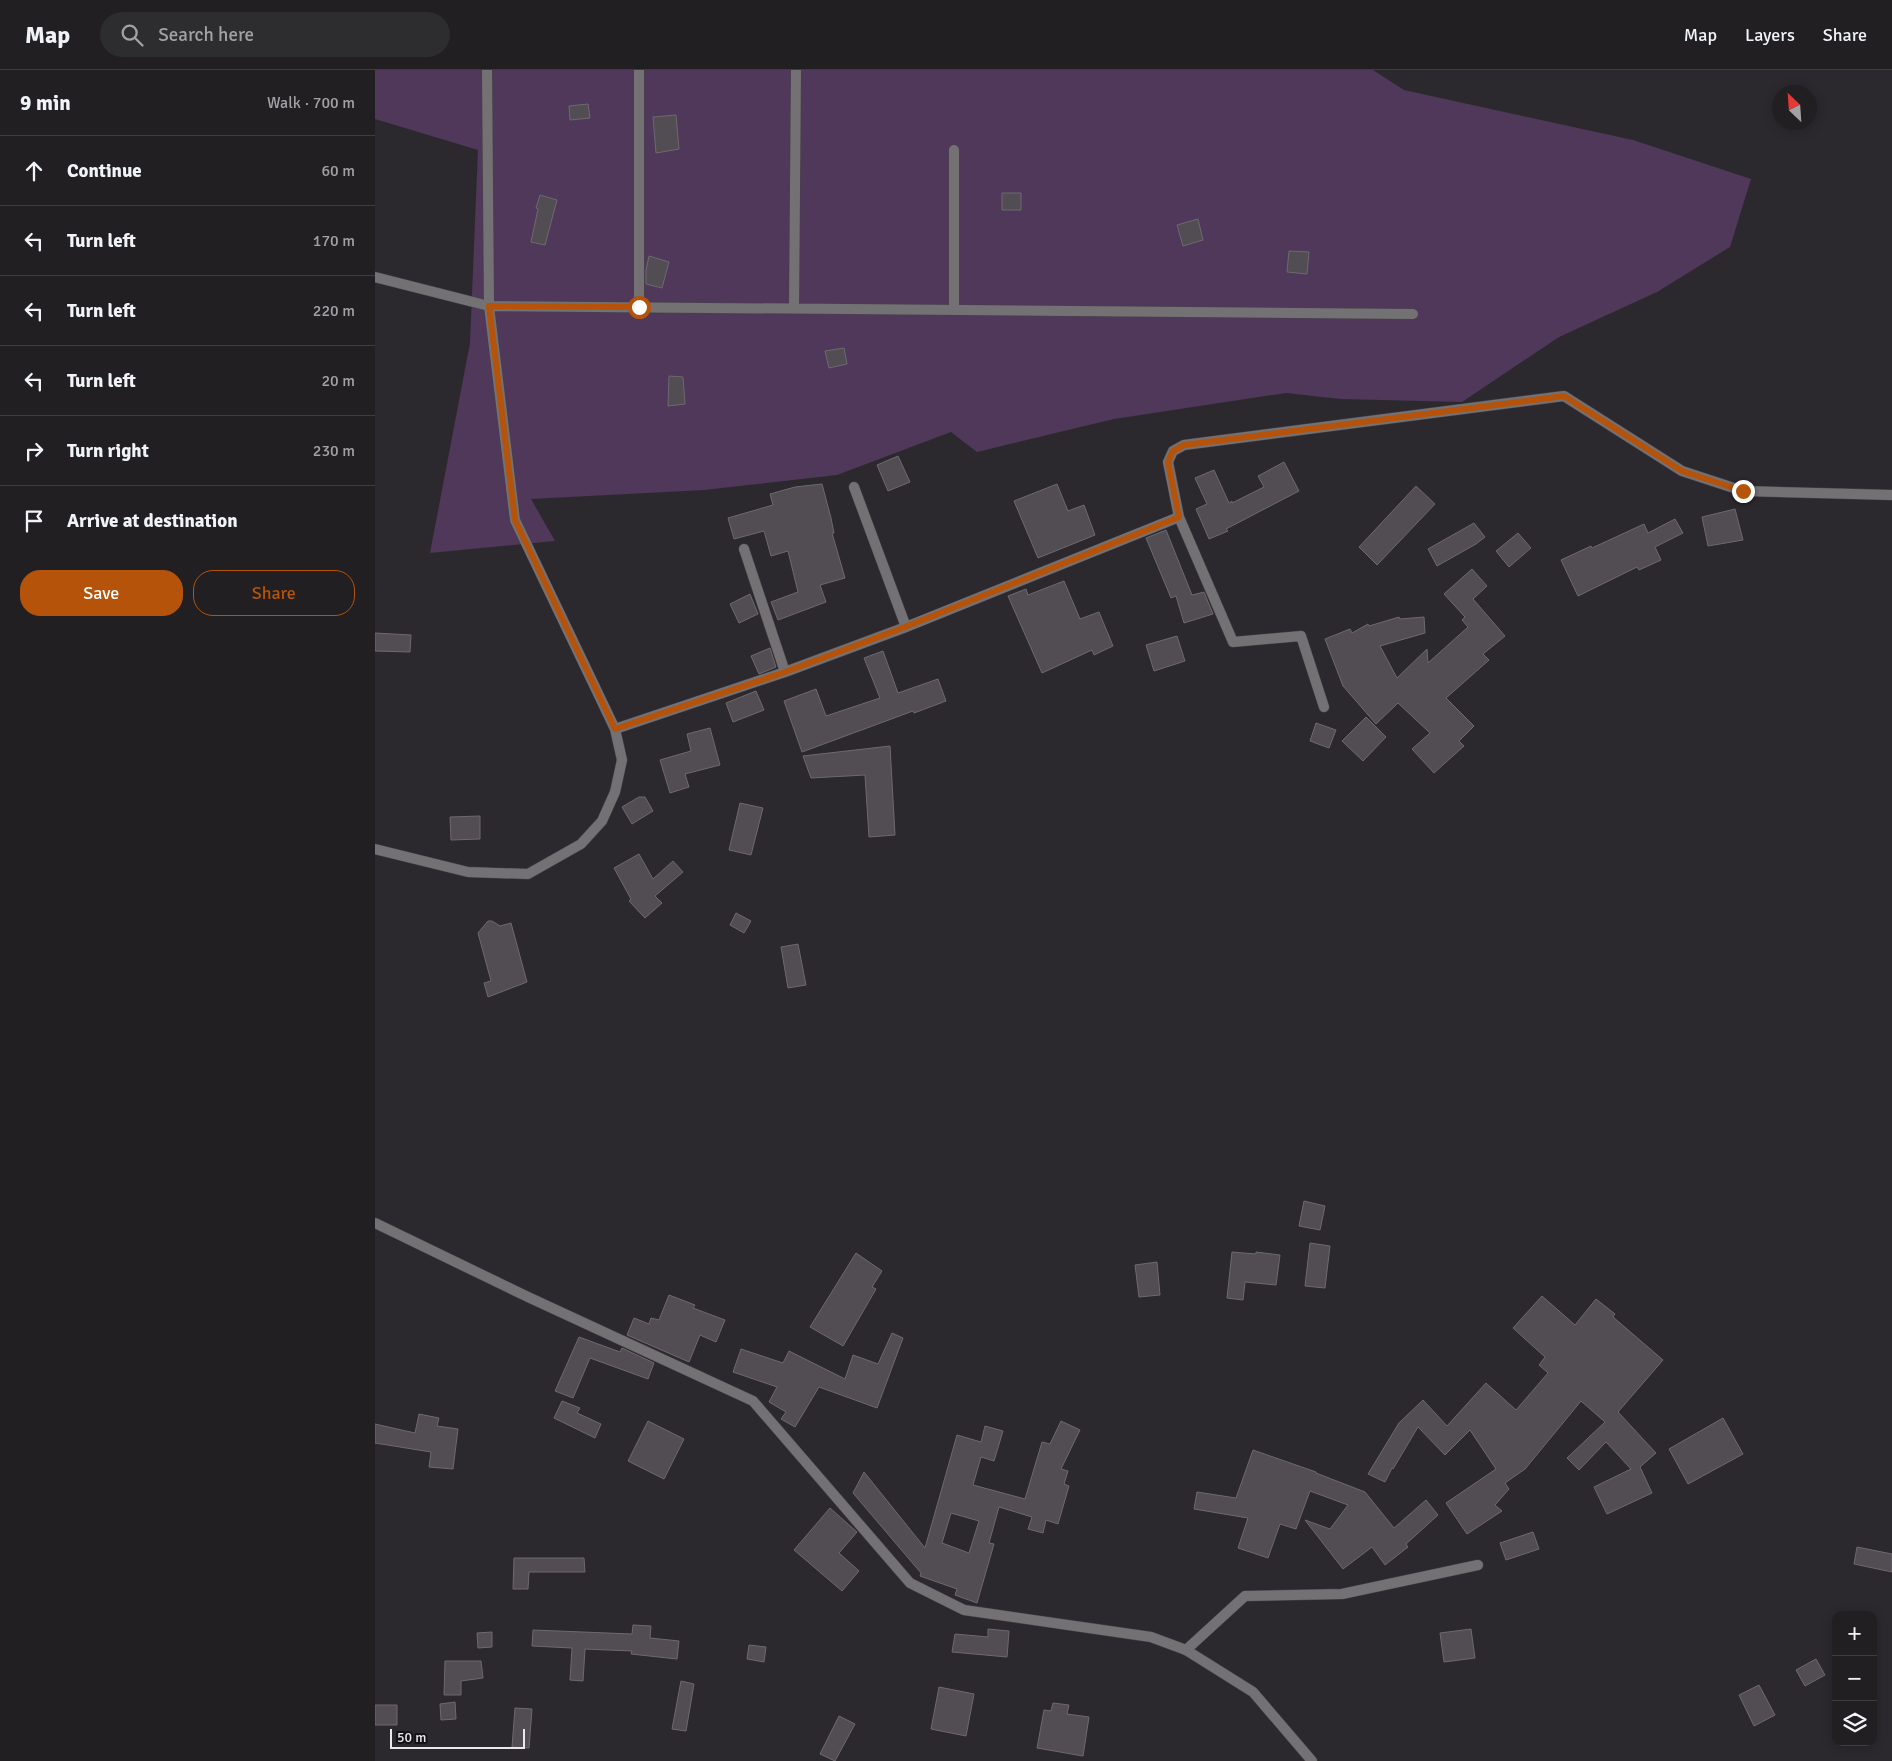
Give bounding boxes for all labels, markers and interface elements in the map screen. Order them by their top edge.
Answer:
search box [100,12,450,57]
text: Map [25,20,70,50]
icon: search [118,21,146,49]
text: Search here [158,23,254,47]
text: Map [1684,24,1717,46]
text: Layers [1745,24,1795,46]
text: Share [1823,24,1867,46]
north arrow [1772,85,1817,130]
text: 9 min [20,90,71,116]
text: Walk · 700 m [267,93,355,113]
icon: ahead [20,157,48,185]
text: Continue [67,159,142,183]
text: 60 m [321,161,355,181]
icon: left [20,227,48,255]
text: Turn left [67,229,136,253]
text: 170 m [313,231,355,251]
route start [628,296,651,319]
icon: left [20,297,48,325]
text: Turn left [67,299,136,323]
text: 220 m [313,301,355,321]
icon: left [20,367,48,395]
text: Turn left [67,369,136,393]
text: 20 m [321,371,355,391]
icon: right [20,437,48,465]
text: Turn right [67,439,149,463]
text: 230 m [313,441,355,461]
route end [1732,480,1755,503]
icon: arrive [20,507,48,535]
text: Arrive at destination [67,509,238,533]
button: Save [20,570,183,616]
button: Share [193,570,355,616]
map controls [1832,1611,1877,1746]
button: + [1832,1611,1877,1656]
button: − [1832,1656,1877,1701]
button: layers [1832,1701,1877,1746]
scale bar [390,1726,525,1749]
text: 50 m [397,1729,426,1746]

